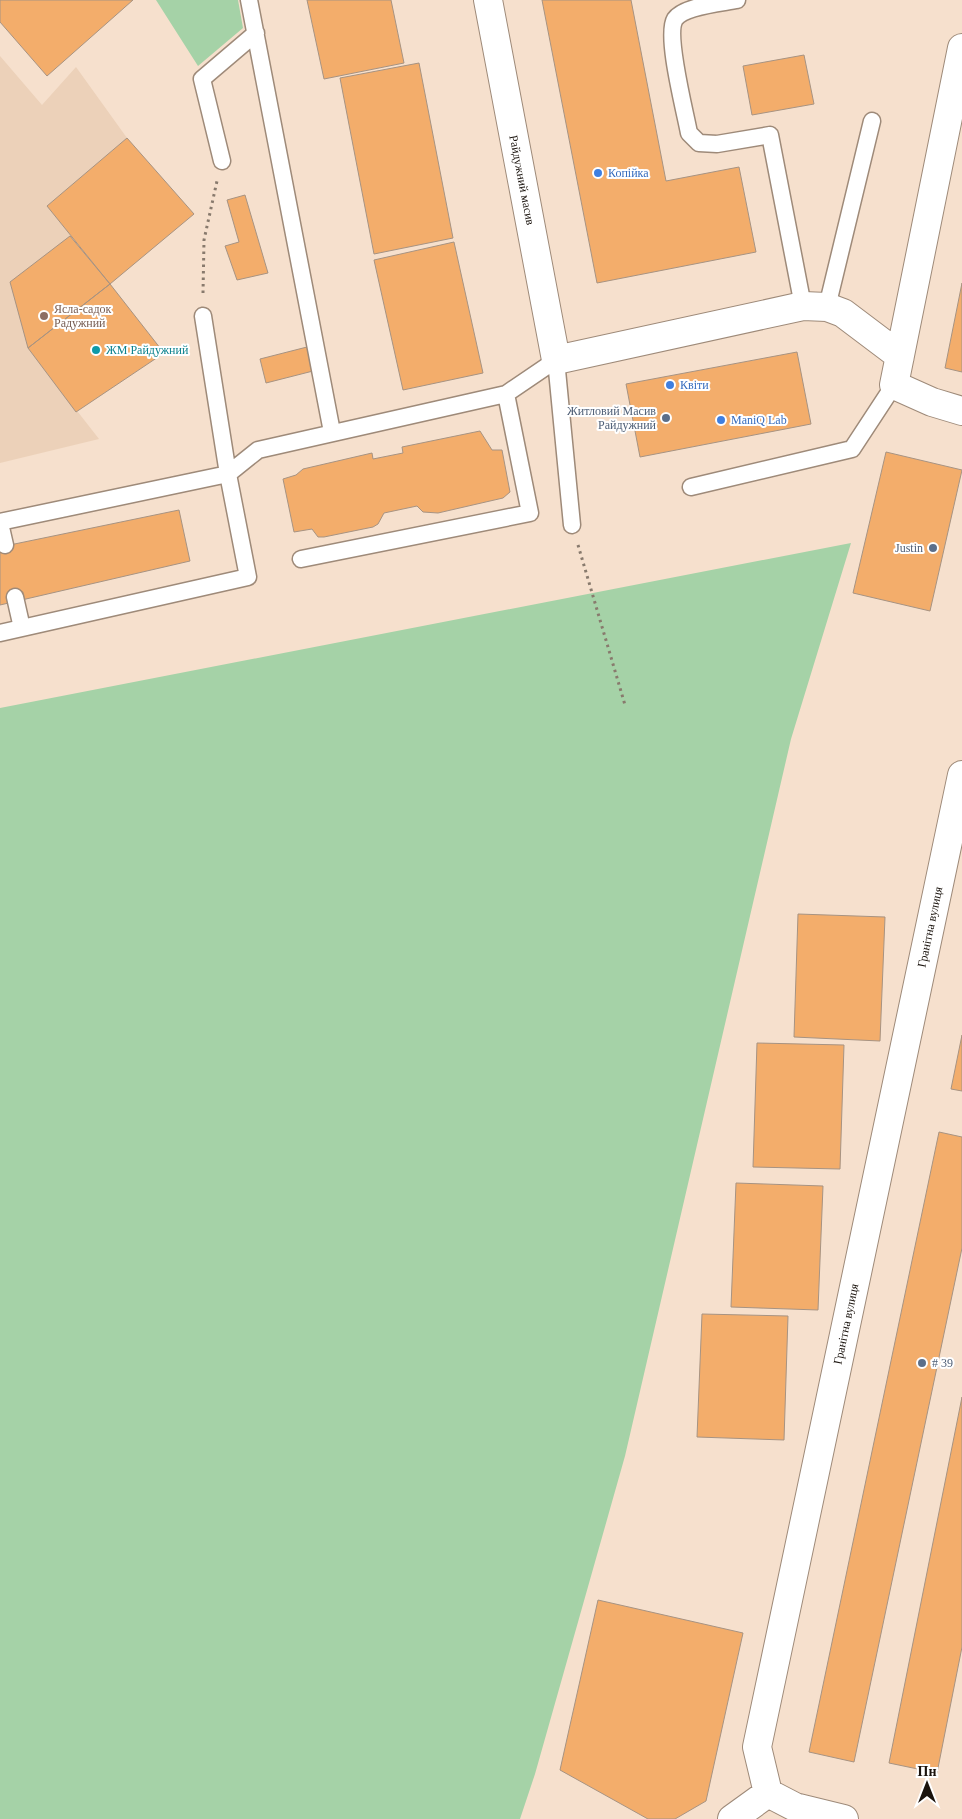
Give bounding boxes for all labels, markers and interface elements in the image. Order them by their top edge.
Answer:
street label: Райдужний масив [506,134,538,226]
place label: Копійка [608,166,649,180]
marker: Копійка [592,167,604,179]
place label: Ясла-садок Радужний [54,302,112,330]
marker: Ясла-садок Радужний [38,310,50,322]
place label: ЖМ Райдужний [106,343,189,357]
marker: ЖМ Райдужний [90,344,102,356]
place label: Квіти [680,378,709,392]
marker: Квіти [664,379,676,391]
place label: Житловий Масив Райдужний [567,404,657,432]
marker: Житловий Масив Райдужний [660,412,672,424]
place label: ManiQ Lab [731,413,787,427]
marker: ManiQ Lab [715,414,727,426]
place label: Justin [895,541,923,555]
marker: Justin [927,542,939,554]
street label: Гранітна вулиця [915,885,946,969]
street label: Гранітна вулиця [831,1282,862,1366]
place label: # 39 [932,1356,953,1370]
marker: # 39 [916,1357,928,1369]
north arrow [902,1759,952,1809]
text: Пн [918,1764,936,1779]

